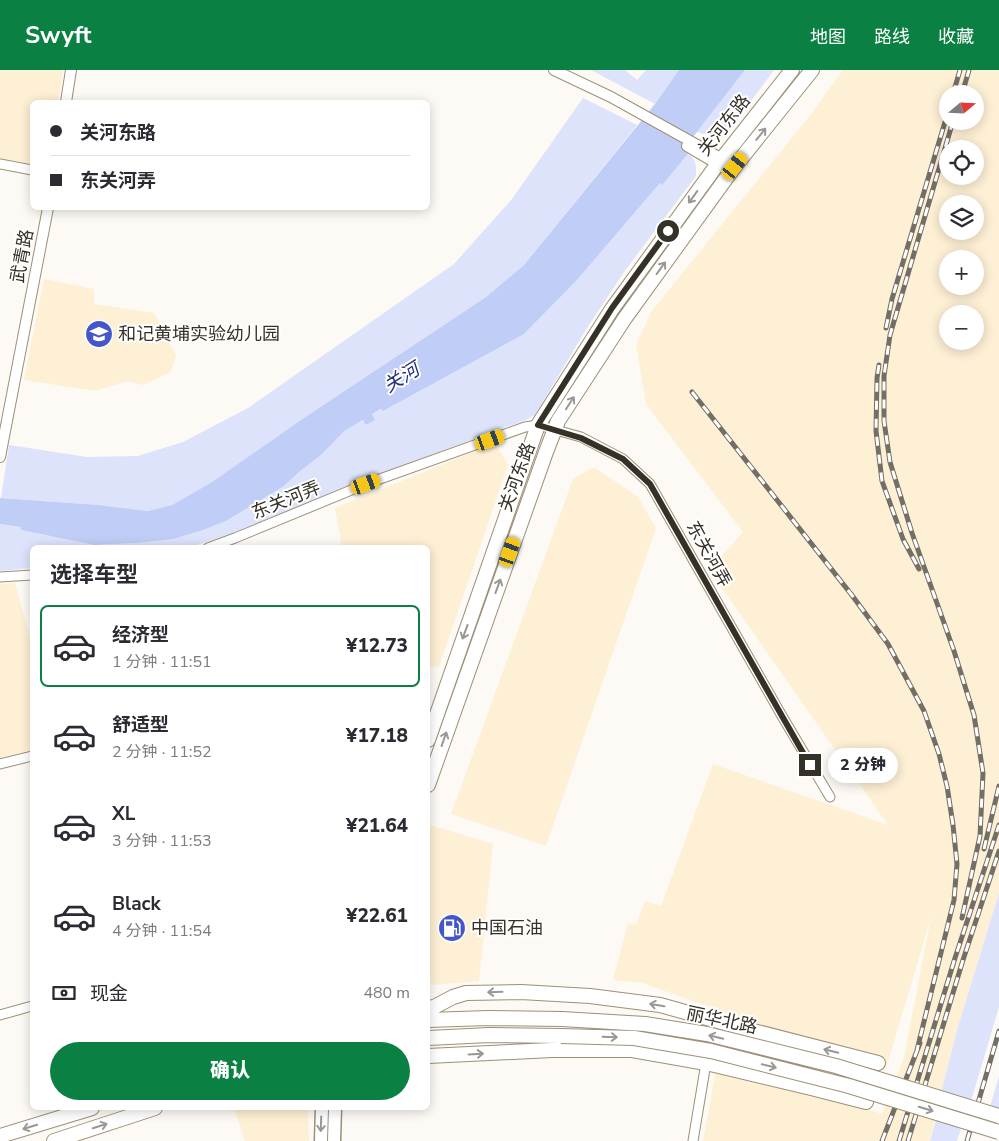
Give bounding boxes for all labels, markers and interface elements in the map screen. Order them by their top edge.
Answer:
text: Swyft [25,19,91,51]
text: 地图 [810,25,846,49]
text: 路线 [874,25,910,49]
text: 收藏 [938,25,974,49]
north arrow [939,85,984,130]
map controls [939,85,984,350]
street label: 关河东路 [692,89,756,161]
text: 关河东路 [80,120,156,146]
one-way arrow [756,128,767,141]
button: locate [939,140,984,185]
car [719,150,750,182]
text: 东关河弄 [80,168,156,194]
one-way arrow [688,190,698,204]
button: layers [939,195,984,240]
route start [657,220,679,242]
street label: 武青路 [5,227,39,285]
button: + [939,250,984,295]
one-way arrow [656,261,666,275]
button: − [939,305,984,350]
school or university icon: 和记黄埔实验幼儿园 [84,319,114,349]
place label: 和记黄埔实验幼儿园 [118,322,280,346]
water label: 关河 [379,355,428,399]
one-way arrow [565,396,575,410]
car [473,428,506,452]
street label: 关河东路 [493,439,541,515]
car [349,472,382,496]
street label: 东关河弄 [248,475,324,525]
street label: 东关河弄 [681,517,737,591]
car [497,535,522,569]
text: 选择车型 [50,560,138,590]
one-way arrow [494,579,503,594]
text: 经济型 [112,622,169,648]
icon: car [52,624,97,669]
one-way arrow [460,624,469,639]
text: ¥12.73 [346,633,408,659]
text: 1 分钟 · 11:51 [112,651,212,673]
text: 舒适型 [112,712,169,738]
icon: car [52,714,97,759]
text: ¥17.18 [346,723,408,749]
one-way arrow [439,732,449,748]
text: 2 分钟 · 11:52 [112,741,212,763]
callout: 2 分钟 [828,748,898,782]
route end [799,754,821,776]
text: 2 分钟 [840,754,886,776]
text: XL [112,801,135,827]
icon: car [52,804,97,849]
text: ¥21.64 [346,813,408,839]
text: 3 分钟 · 11:53 [112,830,212,852]
text: Black [112,891,161,917]
icon: car [52,894,97,939]
text: ¥22.61 [346,903,408,929]
fuel station icon: 中国石油 [437,913,467,943]
place label: 中国石油 [471,916,543,940]
text: 4 分钟 · 11:54 [112,920,212,942]
icon: cash [50,979,78,1007]
text: 现金 [90,981,128,1007]
text: 480 m [363,982,410,1004]
one-way arrow [488,988,504,997]
one-way arrow [649,1000,665,1010]
street label: 丽华北路 [684,1001,760,1039]
one-way arrow [709,1032,725,1041]
one-way arrow [601,1033,617,1042]
button: 确认 [50,1042,410,1100]
one-way arrow [824,1046,840,1055]
one-way arrow [468,1049,484,1058]
one-way arrow [761,1062,777,1071]
one-way arrow [917,1105,933,1115]
one-way arrow [317,1116,326,1132]
one-way arrow [92,1121,107,1130]
one-way arrow [22,1123,38,1133]

